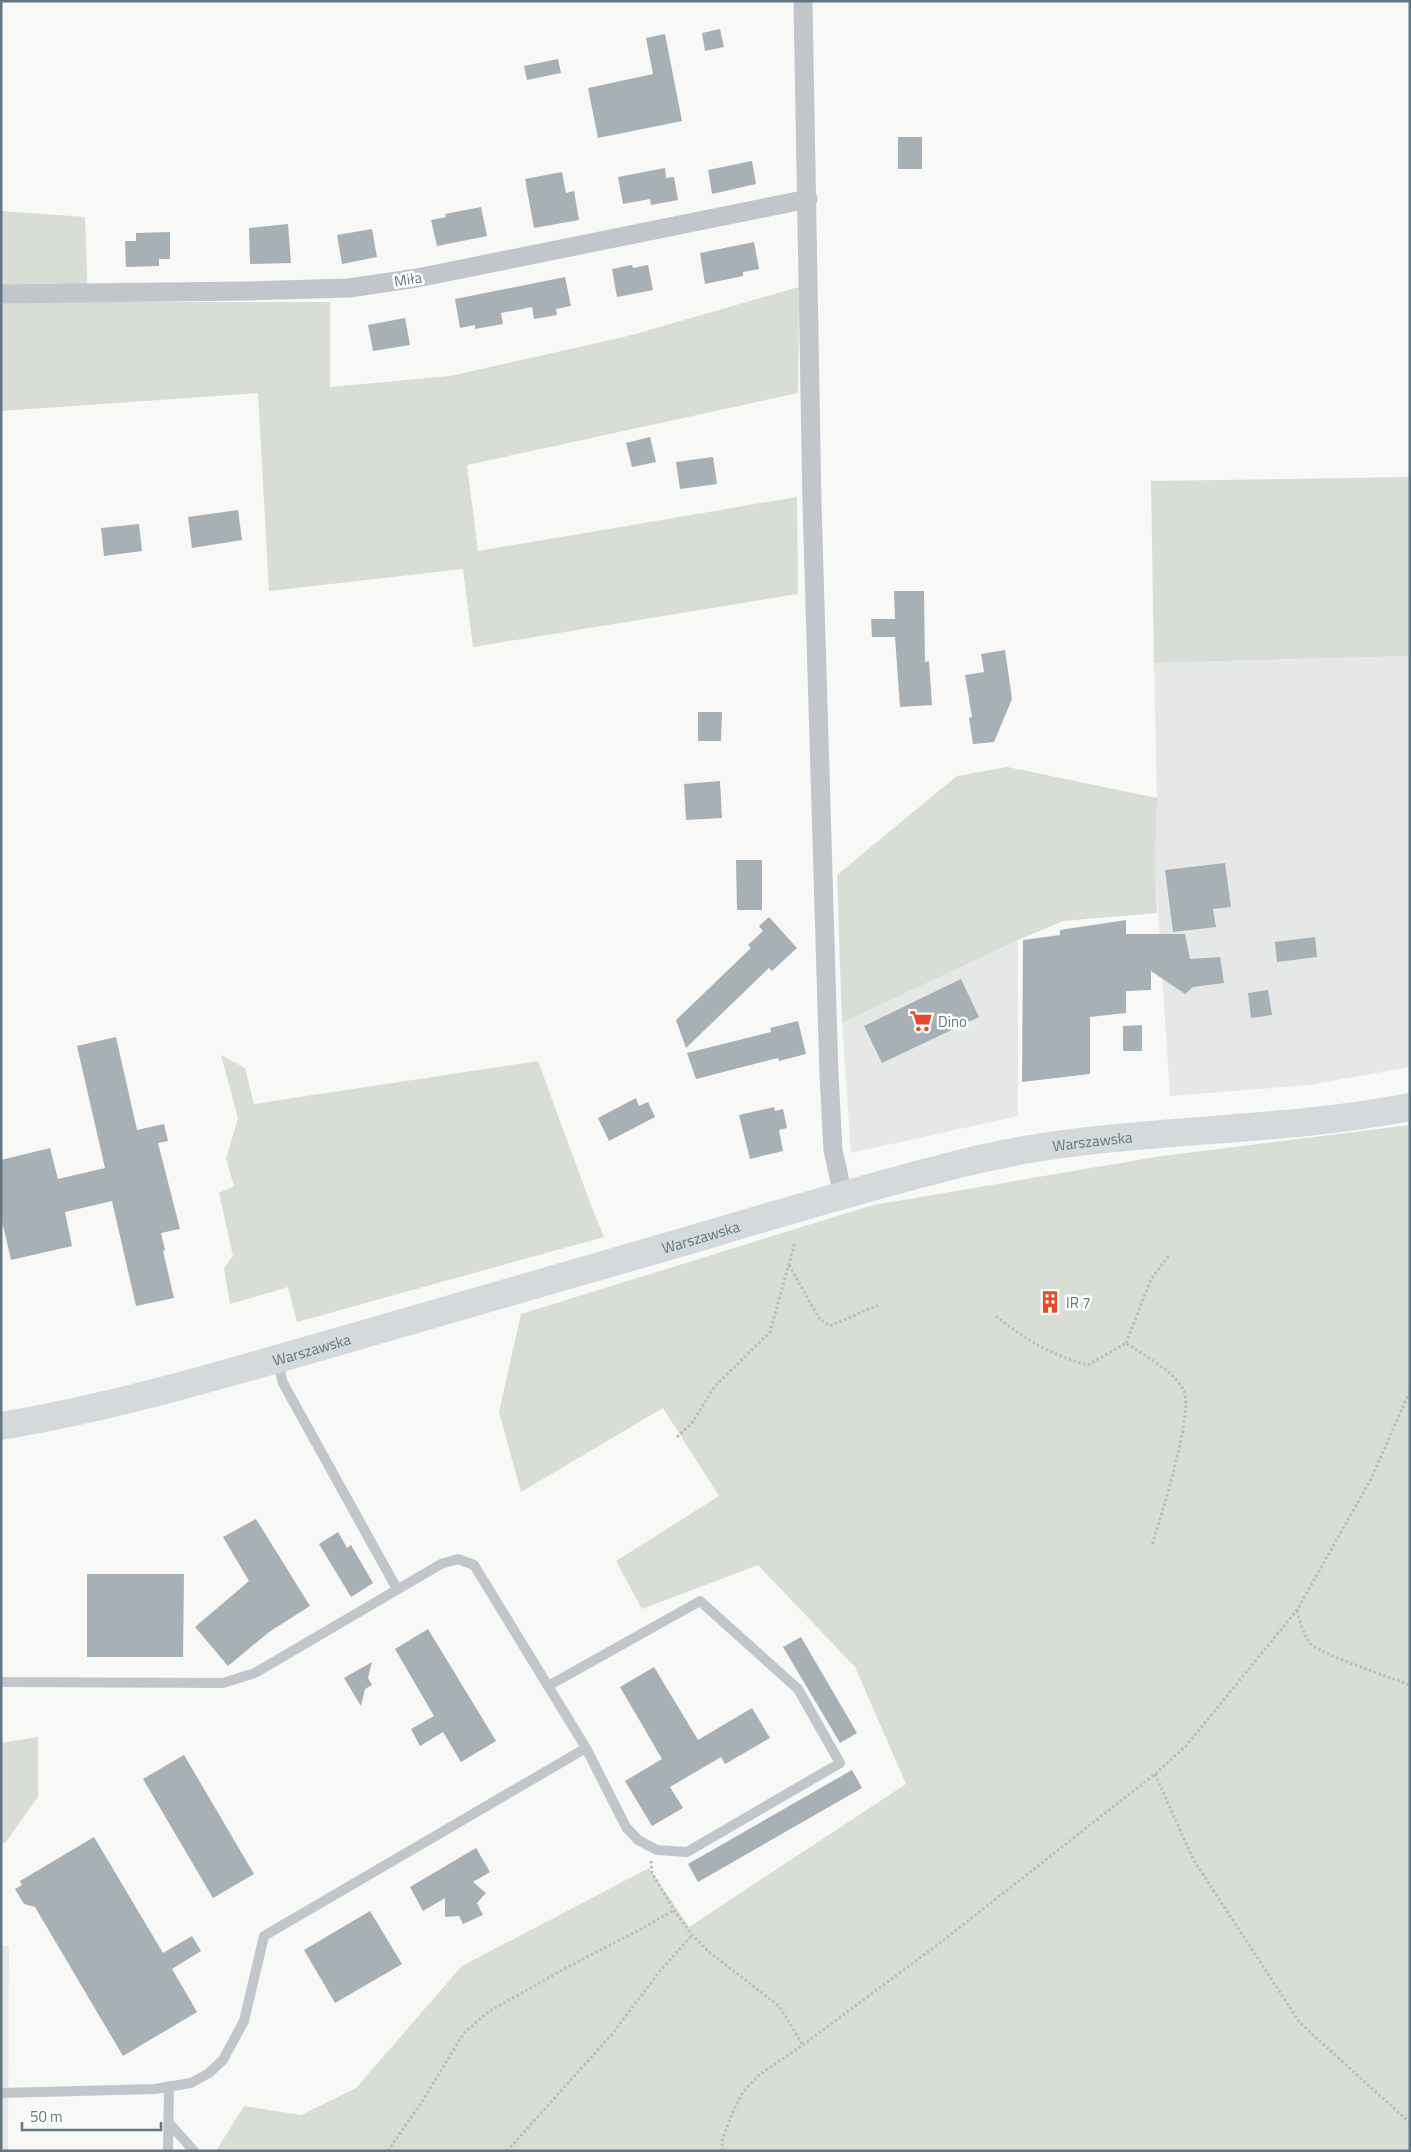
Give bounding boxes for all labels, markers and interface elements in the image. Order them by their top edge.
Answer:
street label: Miła [392,265,424,293]
supermarket icon: Dino [908,1008,934,1034]
place label: Dino [938,1010,967,1033]
street label: Warszawska [1051,1125,1134,1157]
street label: Warszawska [659,1214,743,1259]
building icon: IR 7 [1037,1289,1063,1315]
place label: IR 7 [1066,1291,1091,1314]
street label: Warszawska [270,1327,354,1371]
scale bar [22,2100,161,2132]
text: 50 m [30,2105,63,2128]

